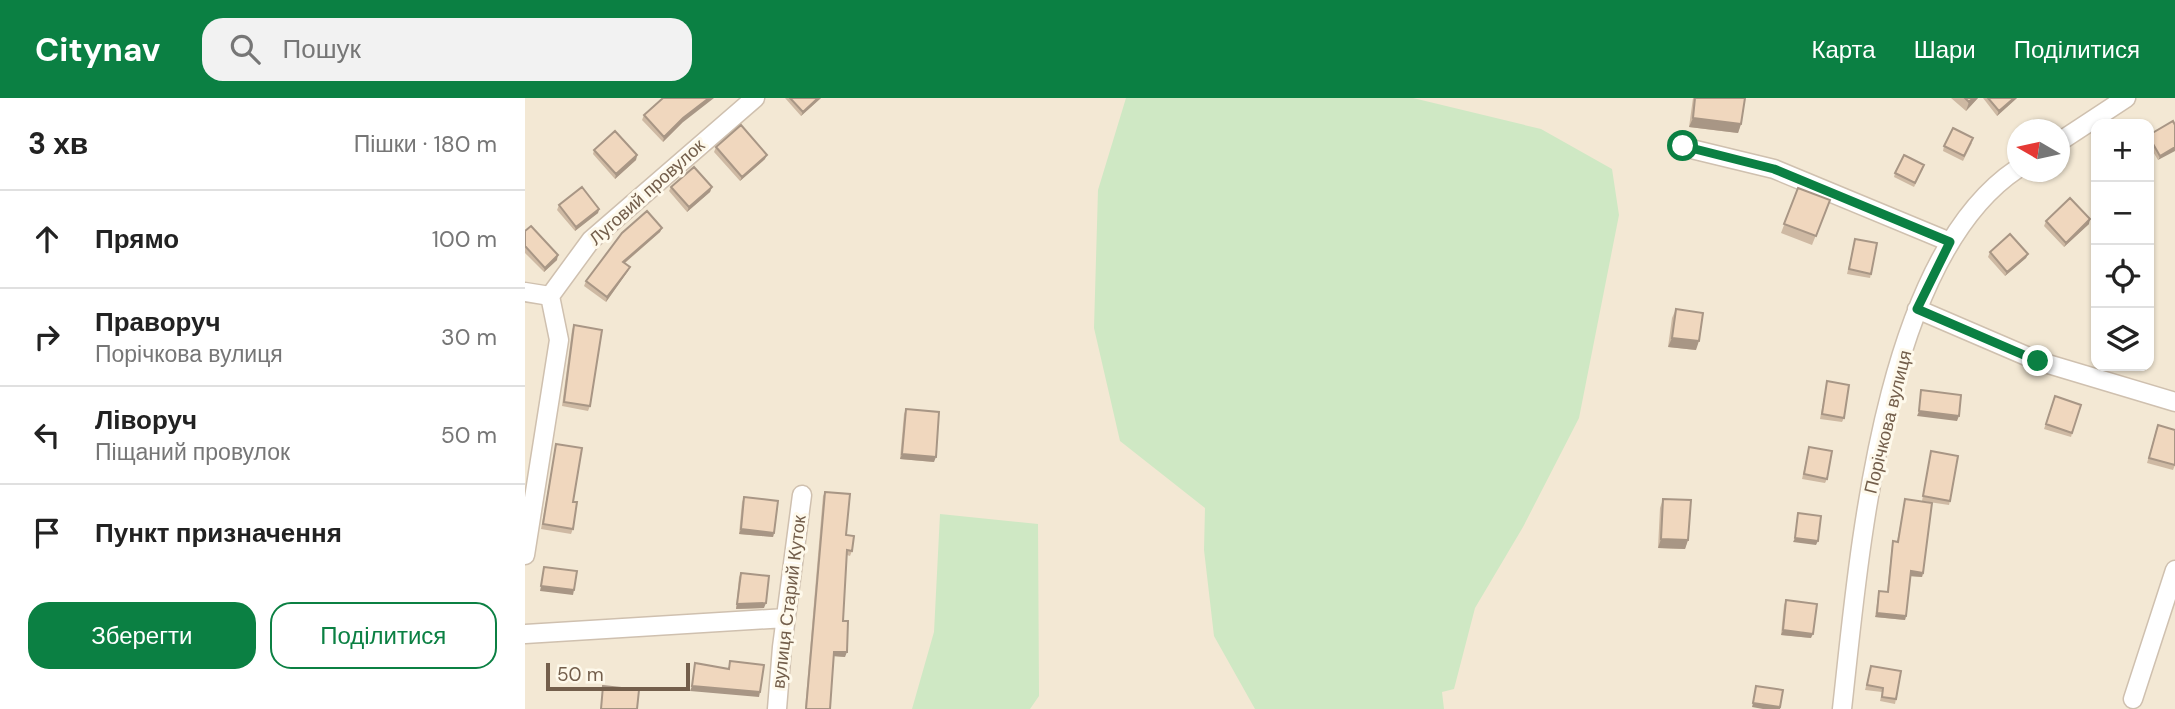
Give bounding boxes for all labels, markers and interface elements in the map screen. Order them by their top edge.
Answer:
search box [202,18,692,81]
text: Citynav [35,28,160,71]
icon: search [226,30,264,68]
text: Пошук [282,32,361,66]
text: Карта [1811,34,1876,65]
text: Шари [1914,34,1976,65]
text: Поділитися [2014,34,2140,65]
north arrow [2007,119,2070,182]
map controls [2091,119,2154,371]
button: + [2091,119,2154,182]
text: 3 хв [28,124,88,163]
text: Пішки · 180 m [354,129,497,159]
route start [1667,130,1698,161]
street label: Луговий провулок [584,134,710,250]
button: − [2091,182,2154,245]
icon: ahead [28,220,66,258]
text: Прямо [95,222,179,256]
text: 100 m [432,224,497,254]
button: locate [2091,245,2154,308]
text: Праворуч [95,305,221,339]
button: layers [2091,308,2154,371]
icon: right [28,318,66,356]
text: 30 m [441,322,497,352]
text: Порічкова вулиця [95,339,283,369]
route end [2022,345,2053,376]
street label: Порічкова вулиця [1859,348,1917,496]
text: Ліворуч [95,403,197,437]
icon: left [28,416,66,454]
text: 50 m [441,420,497,450]
text: Піщаний провулок [95,437,290,467]
icon: arrive [28,514,66,552]
street label: вулиця Старий Куток [766,514,812,690]
text: Пункт призначення [95,516,342,550]
button: Зберегти [28,602,256,669]
button: Поділитися [270,602,497,669]
scale bar [546,660,689,692]
text: 50 m [557,662,604,687]

